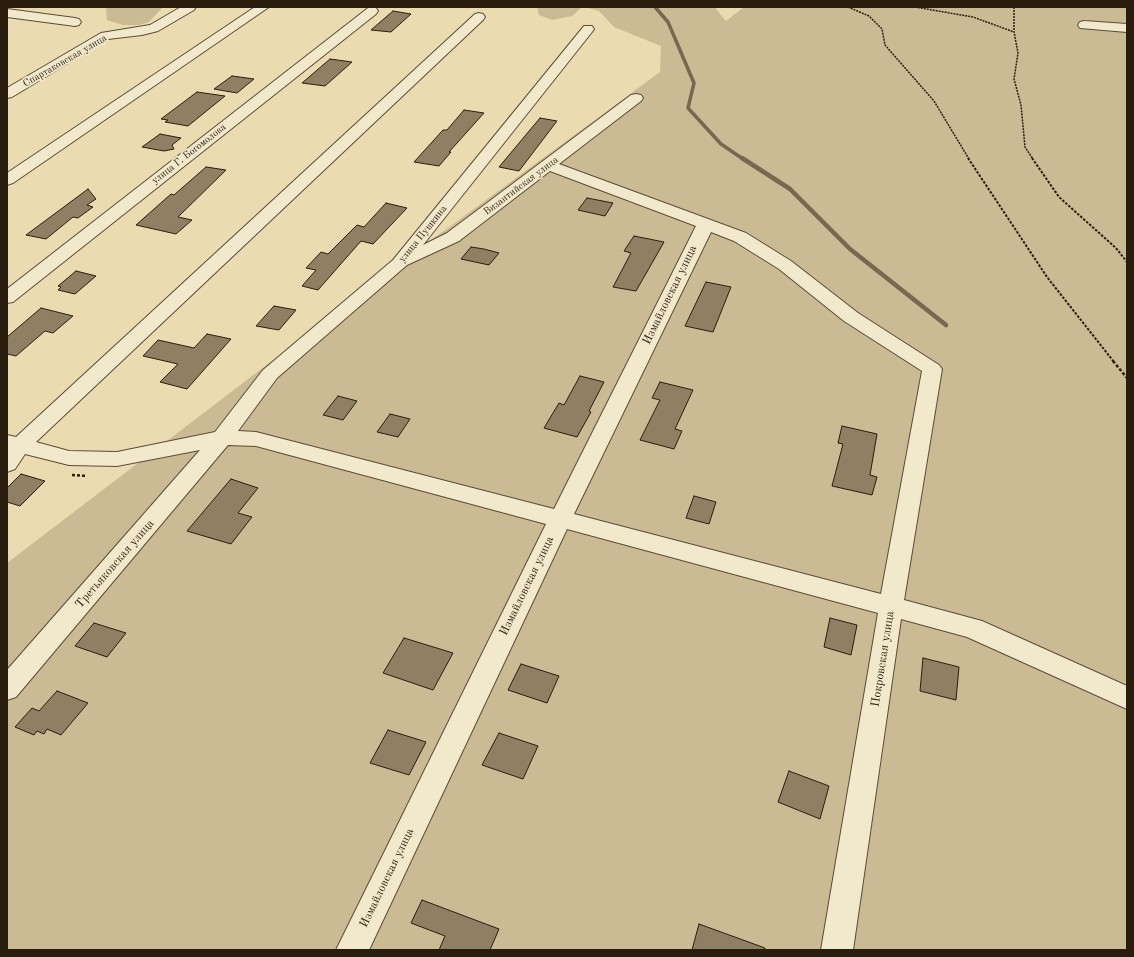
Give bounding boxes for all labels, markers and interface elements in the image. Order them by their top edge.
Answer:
street label: Спартаковская улица [21,32,109,90]
street label: улица Г. Богомолова [149,121,229,187]
street label: Византийская улица [481,154,561,218]
street label: улица Пушкина [396,203,450,265]
street label: Измайловская улица [640,243,700,347]
street label: Третьяковская улица [72,517,158,611]
street label: Измайловская улица [497,534,557,638]
street label: Покровская улица [868,610,898,708]
street label: Измайловская улица [357,826,417,930]

